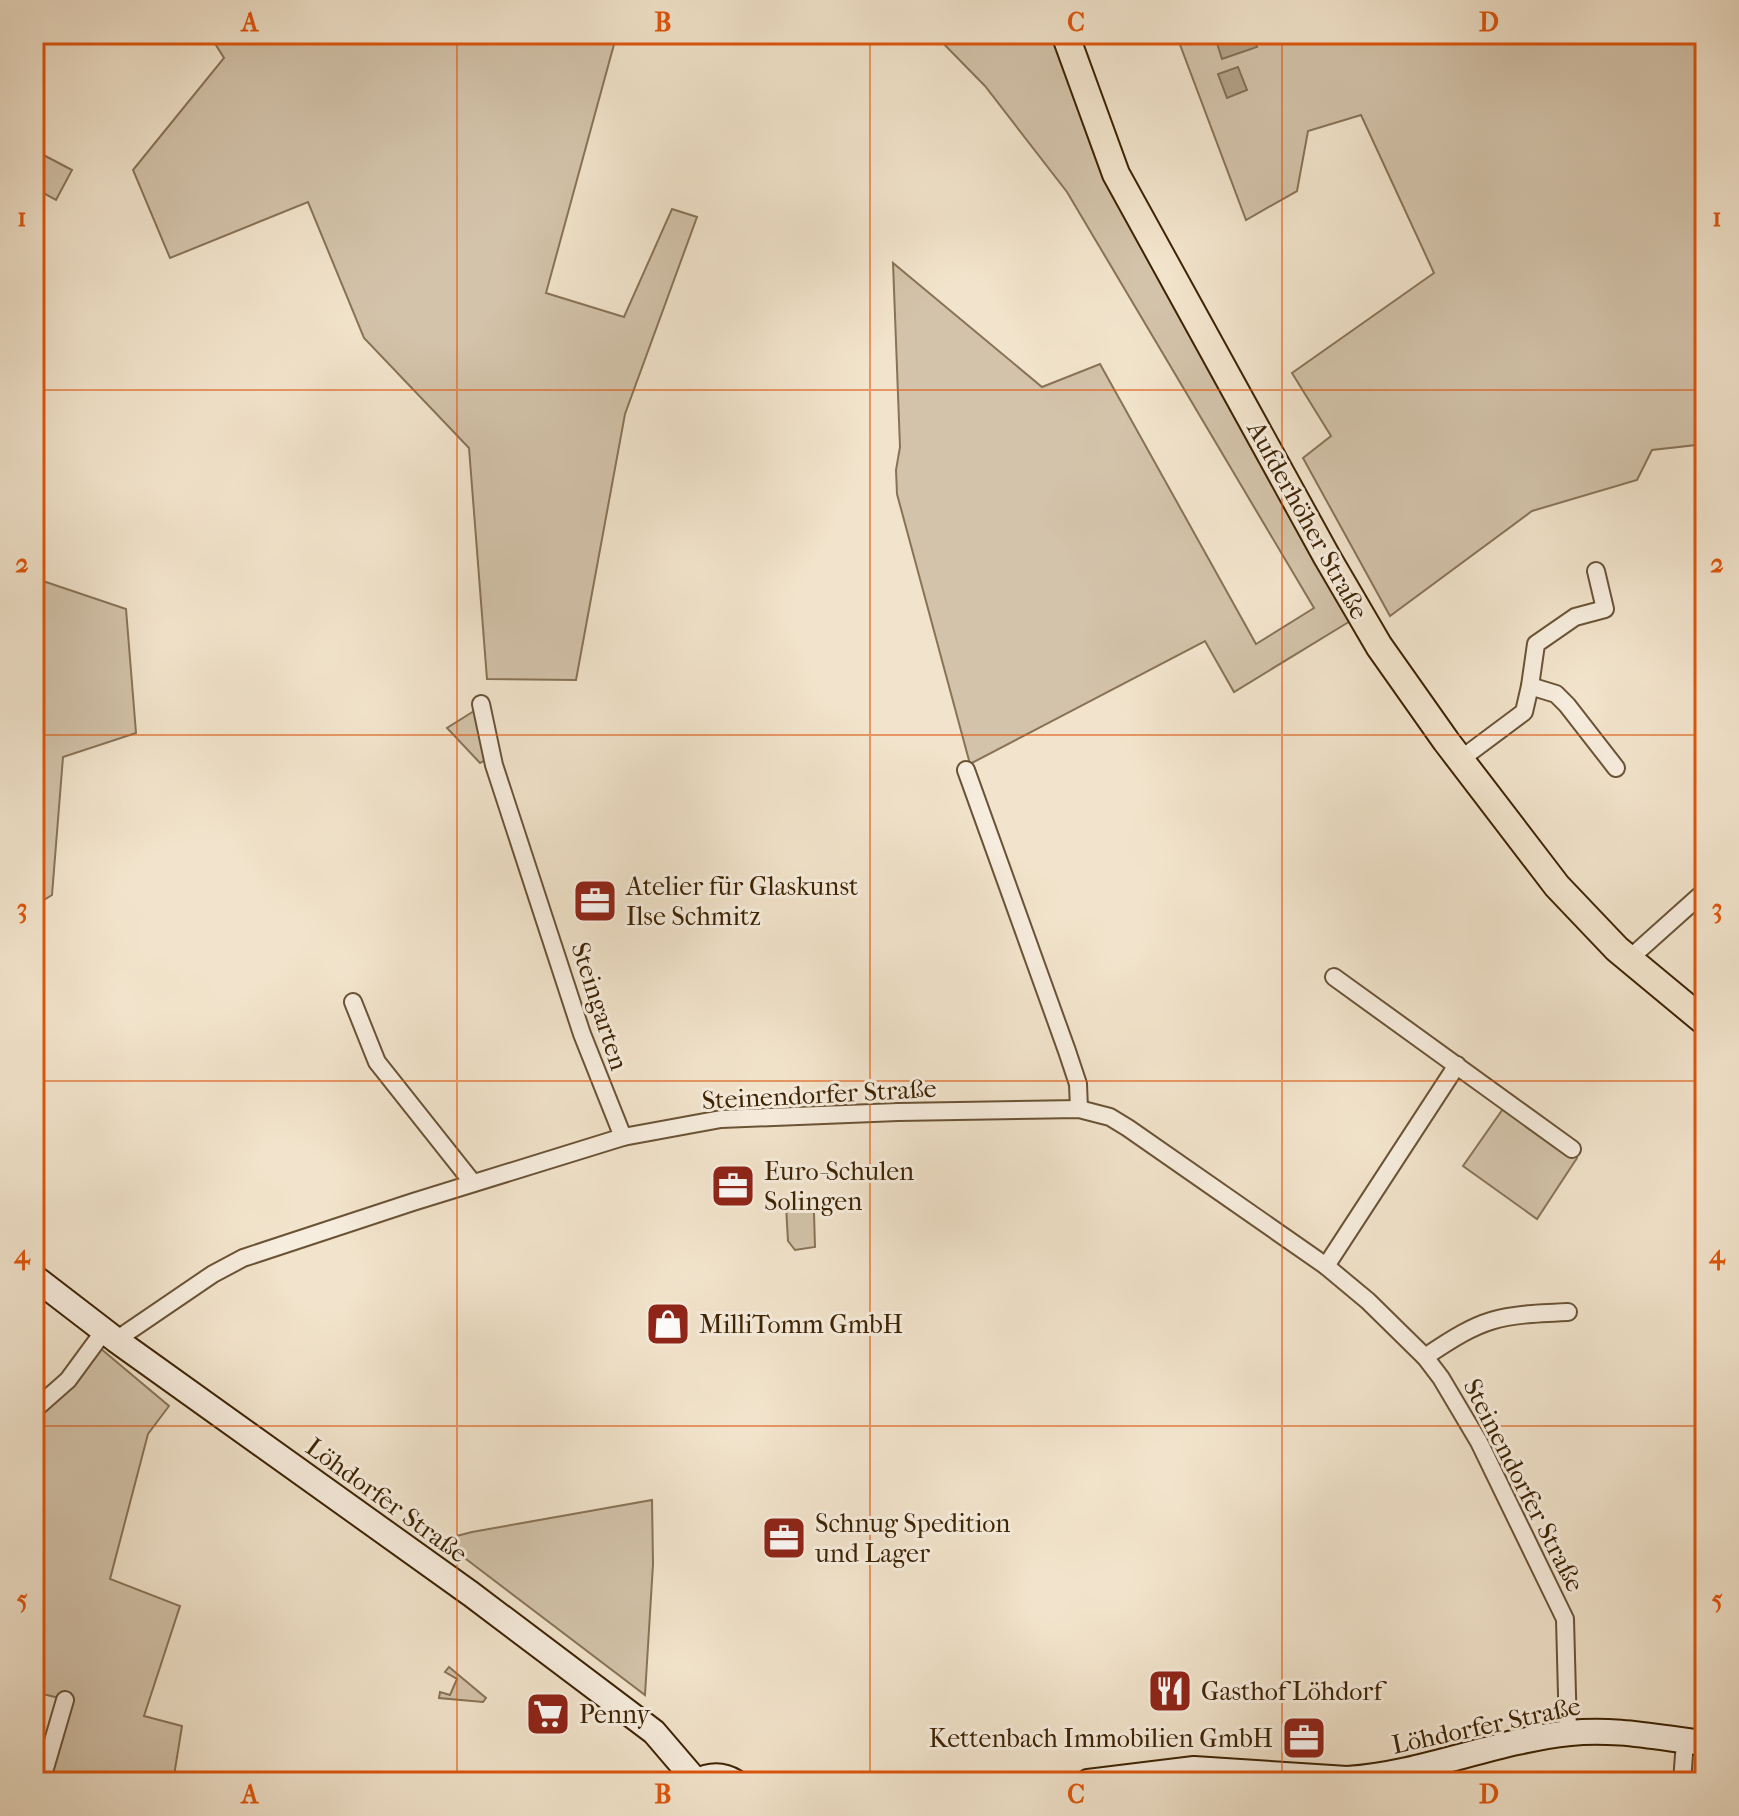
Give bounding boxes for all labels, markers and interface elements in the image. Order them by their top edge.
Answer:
text: A [240,7,260,38]
text: B [655,7,672,38]
text: C [1067,7,1085,38]
text: D [1479,7,1499,38]
text: 1 [17,202,27,233]
text: 1 [1712,202,1722,233]
street label: Aufderhöher Straße [1240,415,1375,625]
text: 2 [15,548,29,579]
text: 2 [1710,548,1724,579]
place label: Atelier für Glaskunst Ilse Schmitz [625,871,859,932]
office icon: Atelier für Glaskunst Ilse Schmitz [571,877,619,925]
text: 3 [17,893,27,924]
text: 3 [1712,893,1722,924]
street label: Steingarten [564,938,635,1074]
street label: Steinendorfer Straße [701,1073,937,1116]
place label: Euro-Schulen Solingen [764,1156,914,1217]
office icon: Euro-Schulen Solingen [709,1162,757,1210]
text: 4 [13,1239,31,1271]
text: 4 [1708,1239,1726,1271]
shop icon: MilliTomm GmbH [644,1300,692,1348]
place label: MilliTomm GmbH [699,1309,903,1340]
street label: Steinendorfer Straße [1456,1374,1591,1597]
street label: Löhdorfer Straße [300,1431,474,1569]
place label: Schnug Spedition und Lager [814,1508,1010,1569]
office icon: Schnug Spedition und Lager [760,1514,808,1562]
text: 5 [16,1584,28,1615]
text: 5 [1711,1584,1723,1615]
restaurant icon: Gasthof Löhdorf [1146,1667,1194,1715]
place label: Gasthof Löhdorf [1201,1676,1387,1707]
supermarket icon: Penny [524,1690,572,1738]
street label: Löhdorfer Straße [1389,1690,1583,1761]
place label: Penny [579,1699,651,1730]
office icon: Kettenbach Immobilien GmbH [1280,1714,1328,1762]
place label: Kettenbach Immobilien GmbH [929,1723,1273,1754]
text: A [240,1779,260,1810]
text: B [655,1779,672,1810]
text: C [1067,1779,1085,1810]
text: D [1479,1779,1499,1810]

